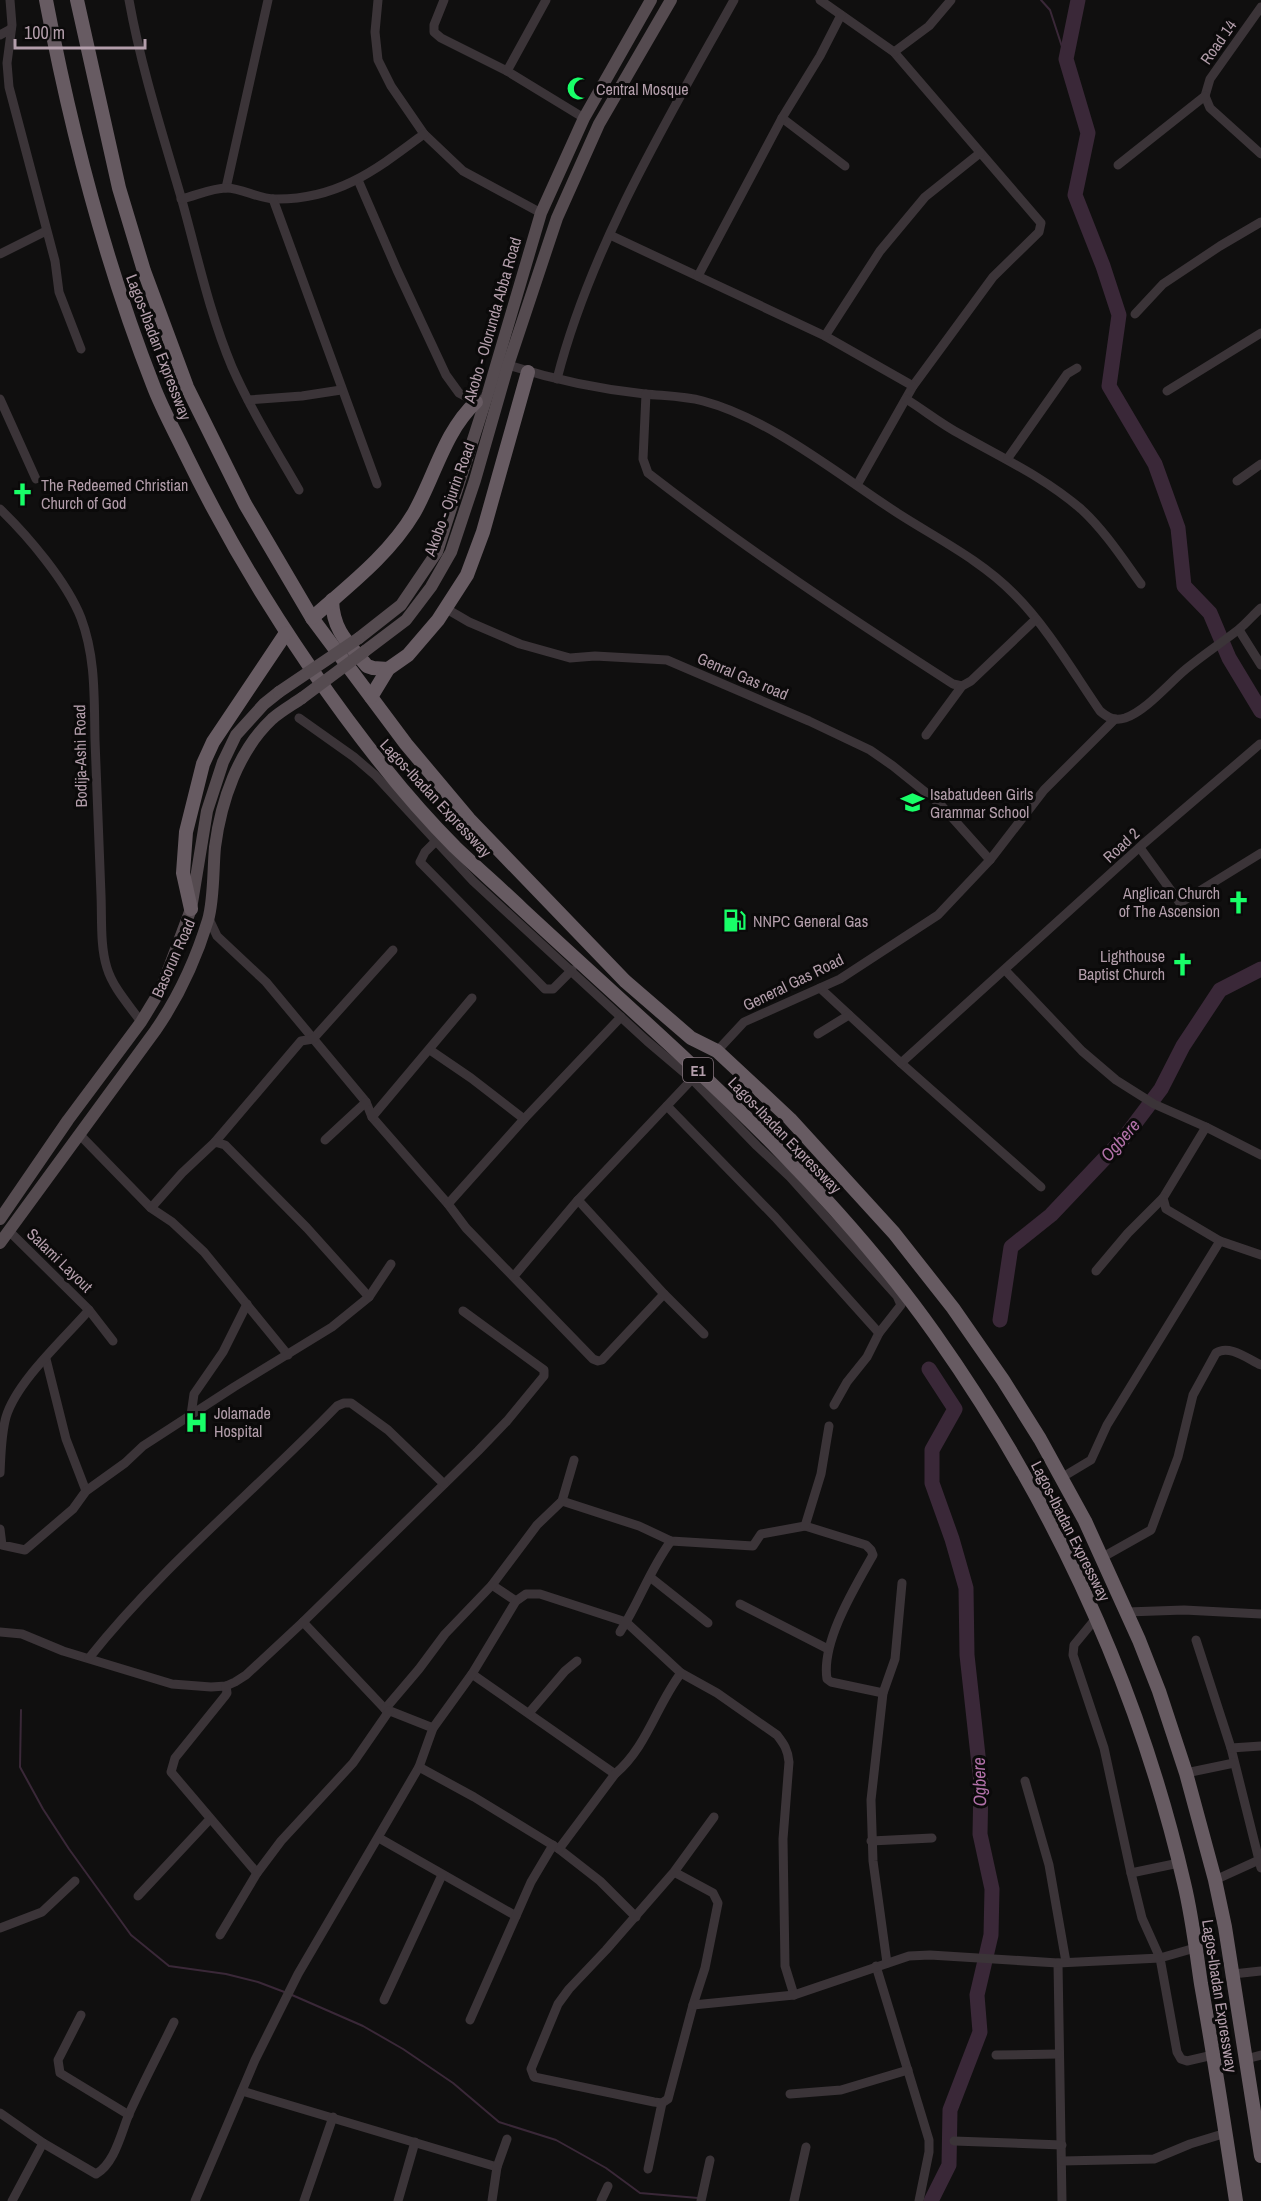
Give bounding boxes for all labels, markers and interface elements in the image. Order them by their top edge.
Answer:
scale bar [15,12,146,50]
street label: Road 14 [1195,15,1241,69]
text: 100 m [24,20,65,45]
mosque icon: Central Mosque [565,76,591,102]
place label: Central Mosque [596,78,689,100]
street label: Akobo - Olorunda Abba Road [458,235,526,406]
street label: Lagos-Ibadan Expressway [121,271,197,424]
street label: Akobo - Ojurin Road [418,439,480,560]
place label: The Redeemed Christian Church of God [41,474,188,514]
church icon: The Redeemed Christian Church of God [10,481,36,507]
street label: Genral Gas road [694,647,792,705]
street label: Bodija-Ashi Road [68,704,92,808]
street label: Lagos-Ibadan Expressway [375,734,497,862]
place label: Isabatudeen Girls Grammar School [930,783,1034,823]
school or university icon: Isabatudeen Girls Grammar School [899,790,925,816]
street label: Road 2 [1098,823,1144,867]
place label: Anglican Church of The Ascension [1119,882,1220,922]
church icon: Anglican Church of The Ascension [1225,889,1251,915]
fuel station icon: NNPC General Gas [722,908,748,934]
place label: NNPC General Gas [753,910,868,932]
street label: Basorun Road [146,915,200,1001]
place label: Lighthouse Baptist Church [1078,945,1165,985]
street label: General Gas Road [739,948,847,1016]
church icon: Lighthouse Baptist Church [1170,952,1196,978]
road number: E1 [683,1058,713,1082]
street label: Lagos-Ibadan Expressway [723,1072,847,1199]
water label: Ogbere [1094,1113,1146,1167]
street label: Salami Layout [22,1223,98,1297]
place label: Jolamade Hospital [214,1402,271,1442]
hospital icon: Jolamade Hospital [183,1409,209,1435]
street label: Lagos-Ibadan Expressway [1026,1457,1116,1605]
water label: Ogbere [966,1757,992,1807]
street label: Lagos-Ibadan Expressway [1197,1918,1243,2075]

